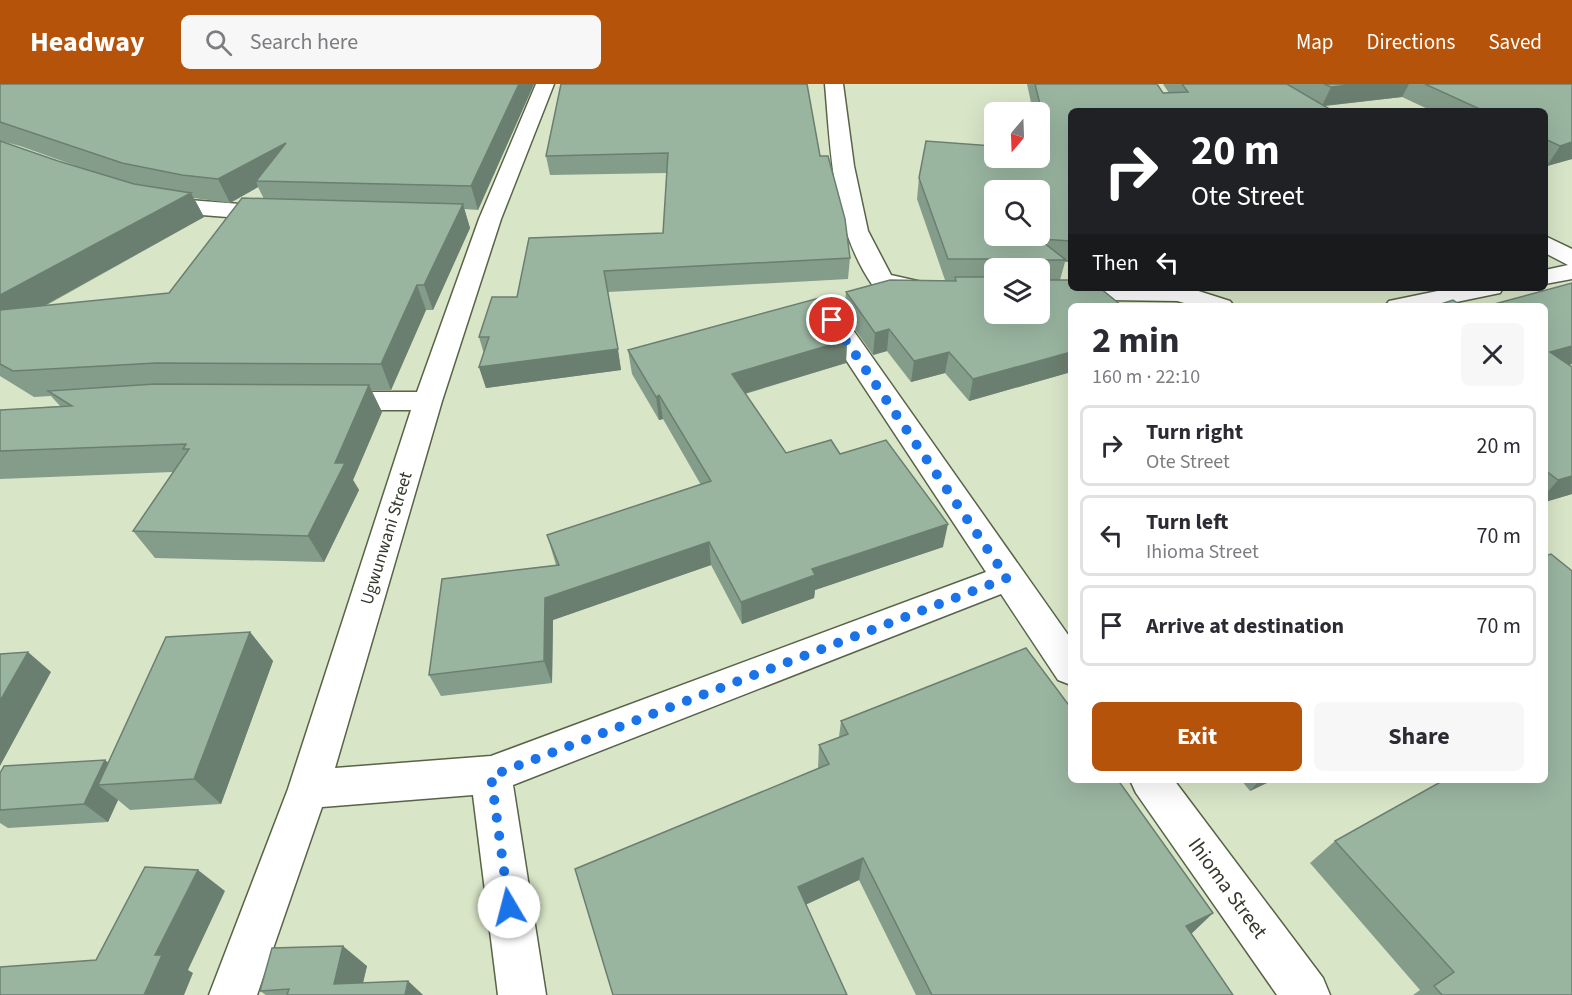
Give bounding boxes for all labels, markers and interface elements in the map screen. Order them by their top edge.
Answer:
search box [181,15,601,69]
text: Headway [30,22,145,62]
icon: search [202,26,235,59]
text: Search here [250,26,358,58]
text: Map [1296,27,1334,57]
text: Directions [1367,27,1455,57]
text: Saved [1488,27,1542,57]
north arrow [984,102,1050,168]
map controls [984,102,1050,324]
text: 20 m [1191,121,1280,181]
icon: right [1092,132,1170,210]
text: Ote Street [1191,177,1304,216]
button: search [984,180,1050,246]
icon: left [1151,246,1184,279]
text: Then [1092,247,1139,279]
button: layers [984,258,1050,324]
pin [806,294,857,345]
icon: arrive [815,303,848,336]
text: 2 min [1092,315,1180,366]
button: close [1461,323,1524,386]
text: 160 m · 22:10 [1092,363,1200,391]
text: Turn right [1146,416,1243,448]
icon: right [1095,429,1128,462]
text: 20 m [1476,430,1521,462]
text: Ote Street [1146,448,1230,476]
street label: Ugwunwani Street [354,469,419,608]
text: Turn left [1146,506,1228,538]
icon: left [1095,519,1128,552]
text: 70 m [1476,520,1521,552]
text: Ihioma Street [1146,538,1259,566]
icon: arrive [1095,609,1128,642]
text: Arrive at destination [1146,610,1344,642]
text: 70 m [1476,610,1521,642]
button: Exit [1092,702,1302,771]
button: Share [1314,702,1524,771]
street label: Ihioma Street [1181,831,1275,945]
position arrow [477,875,541,939]

